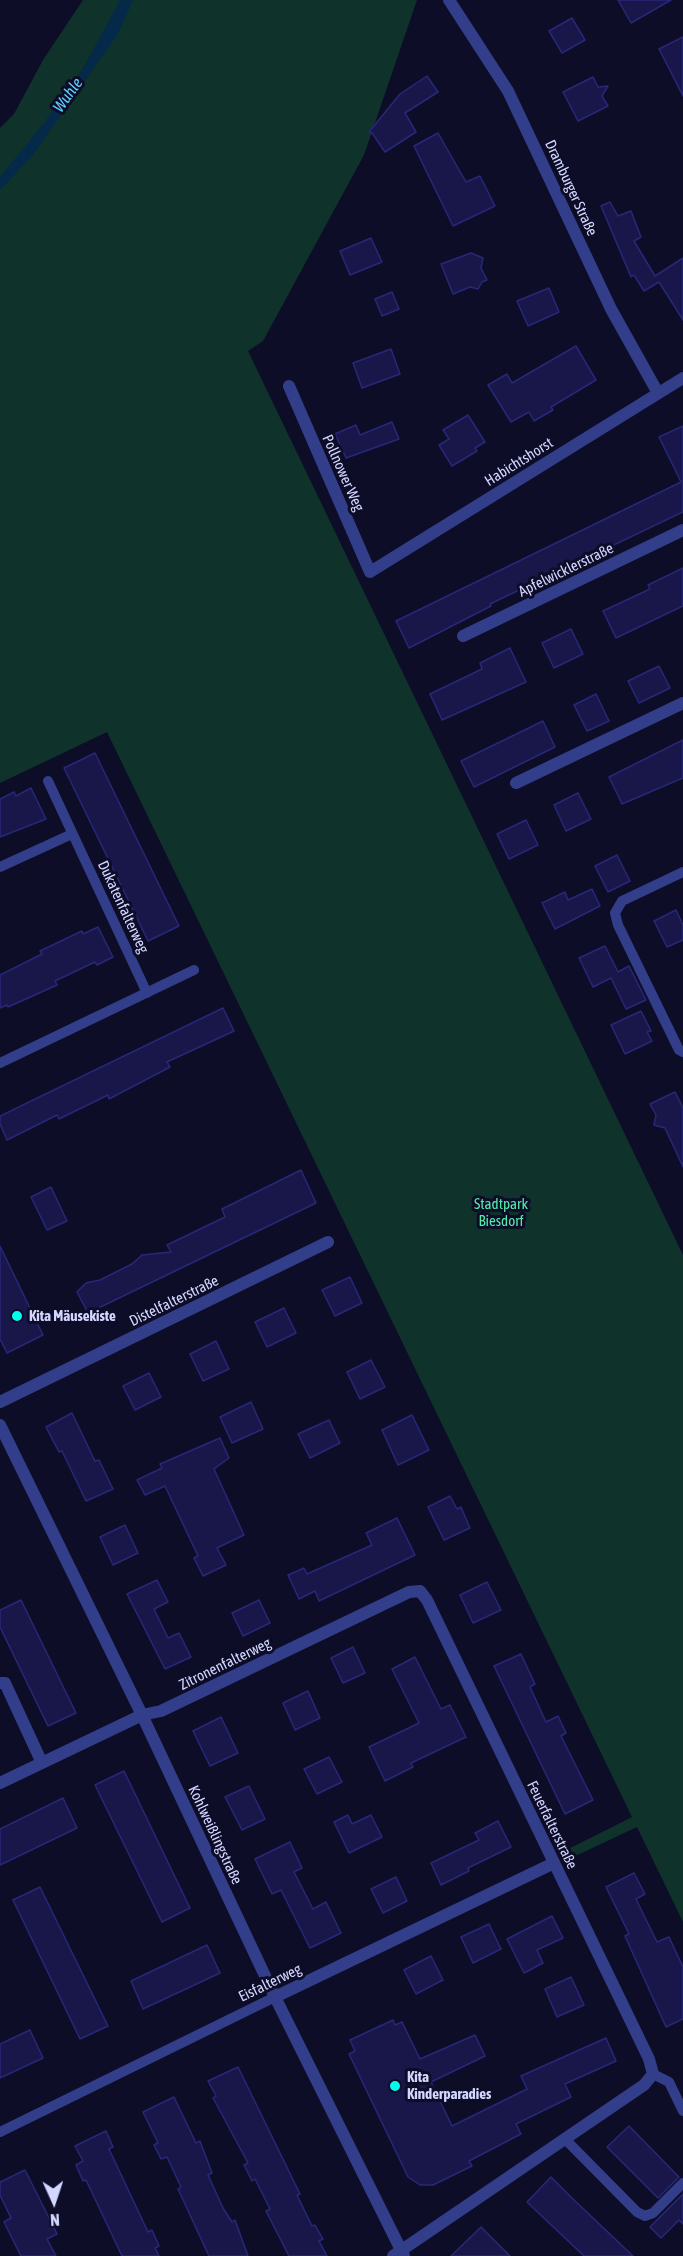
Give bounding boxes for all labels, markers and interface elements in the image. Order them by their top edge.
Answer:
water label: Wuhle [49,74,87,116]
street label: Dramburger Straße [541,137,601,239]
street label: Pollnower Weg [318,432,368,514]
street label: Habichtshorst [482,434,556,490]
street label: Apfelwicklerstraße [516,539,616,601]
street label: Dukatenfalterweg [94,858,152,956]
park label: Stadtpark Biesdorf [474,1195,528,1230]
street label: Distelfalterstraße [126,1272,222,1330]
place label: Kita Mäusekiste [29,1307,116,1325]
marker: Kita Mäusekiste [10,1309,24,1323]
street label: Zitronenfalterweg [176,1634,274,1694]
street label: Feuerfalterstraße [523,1778,581,1872]
street label: Kohlweißlingstraße [184,1783,246,1887]
street label: Eisfalterweg [236,1960,304,2006]
place label: Kita Kinderparadies [407,2068,491,2103]
marker: Kita Kinderparadies [388,2079,402,2093]
north arrow [24,2172,84,2232]
text: N [50,2211,60,2229]

